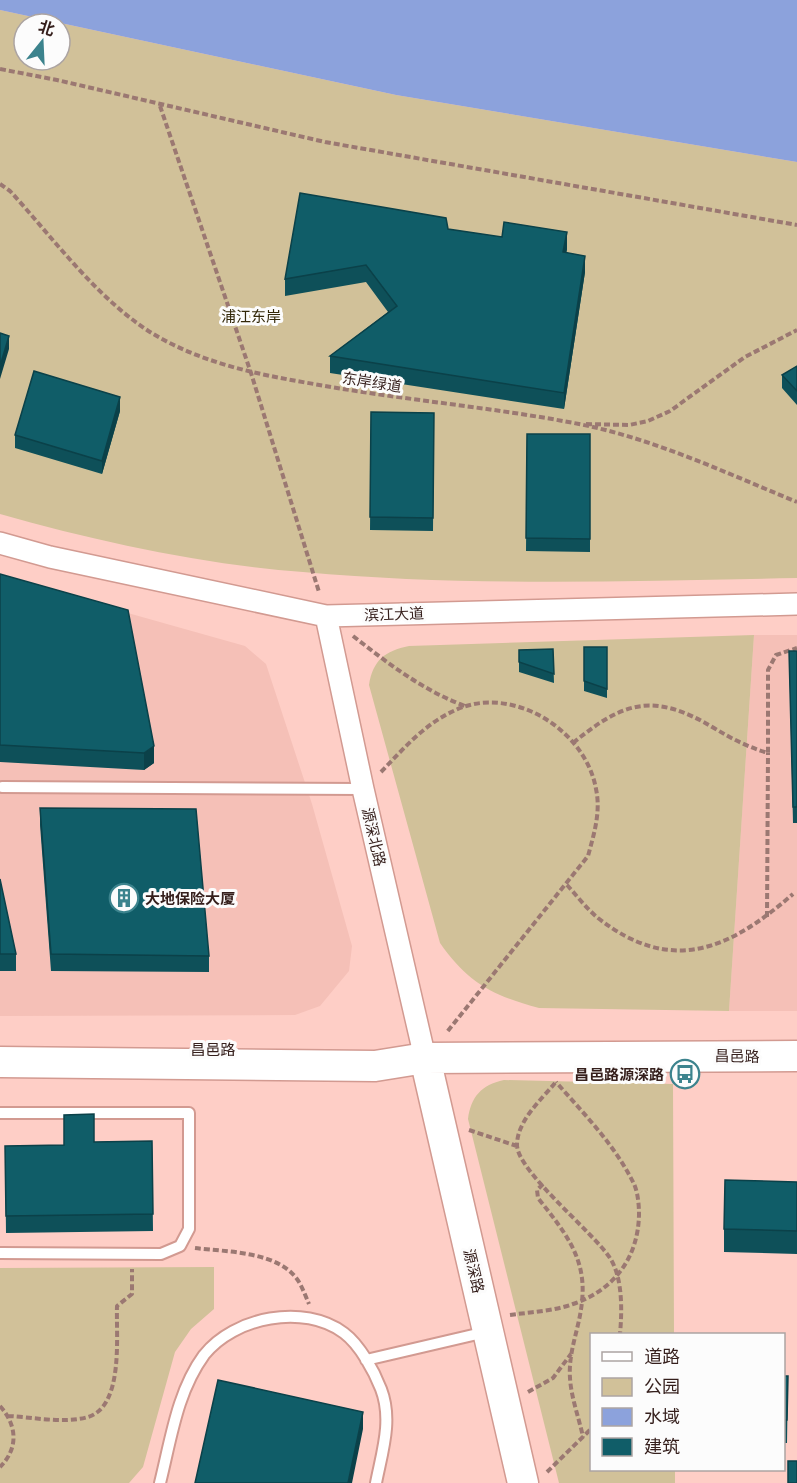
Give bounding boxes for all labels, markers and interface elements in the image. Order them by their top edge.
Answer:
north arrow [12,12,72,72]
text: 北 [36,17,57,39]
park label: 浦江东岸 [221,308,281,325]
street label: 东岸绿道 [341,369,403,395]
street label: 滨江大道 [364,604,424,624]
street label: 源深北路 [359,806,389,868]
building icon: 大地保险大厦 [108,882,140,914]
place label: 大地保险大厦 [145,890,235,907]
street label: 昌邑路 [190,1041,236,1058]
street label: 昌邑路 [714,1047,760,1065]
bus stop icon: 昌邑路源深路 [669,1058,701,1090]
place label: 昌邑路源深路 [574,1066,664,1083]
street label: 源深路 [461,1247,487,1295]
legend [590,1333,785,1471]
text: 道路 [644,1346,680,1367]
text: 公园 [644,1376,680,1397]
text: 水域 [644,1406,680,1427]
text: 建筑 [644,1436,680,1457]

